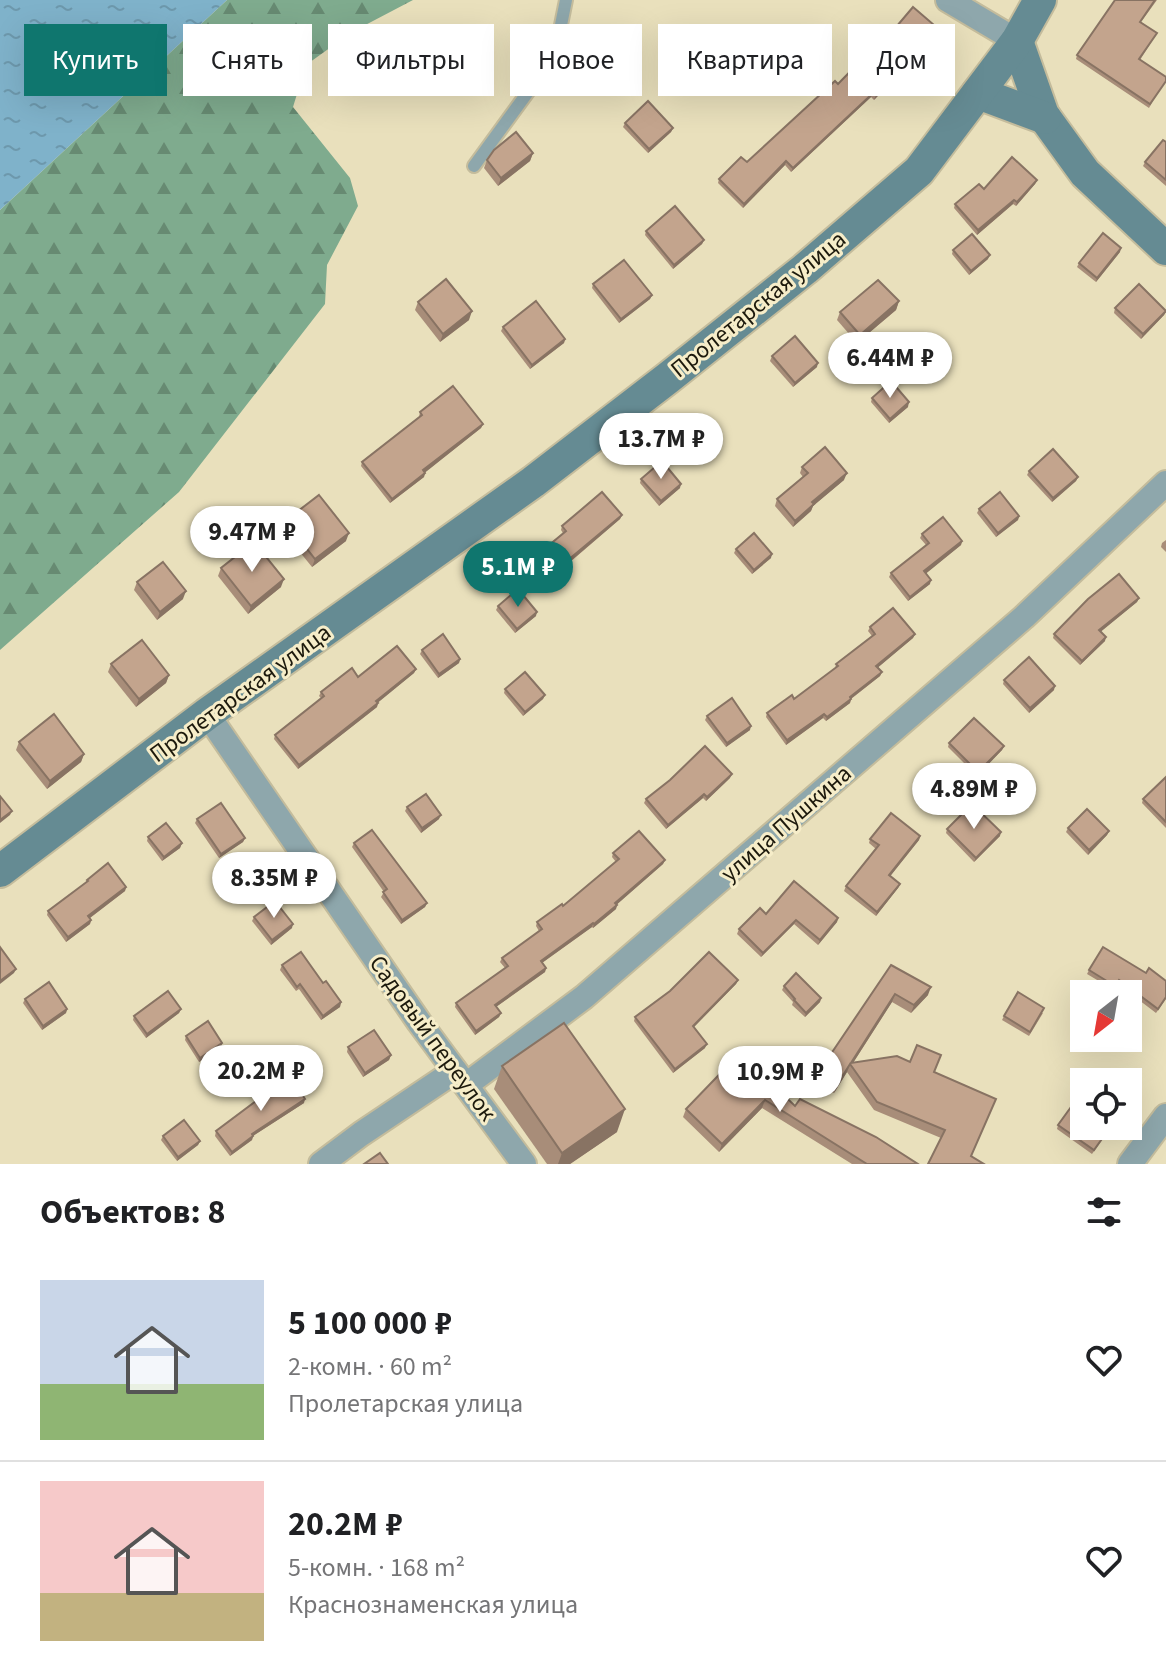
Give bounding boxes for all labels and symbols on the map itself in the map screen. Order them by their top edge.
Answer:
street label: Пролетарская улица [663,223,854,386]
pin: 6.44M ₽ [816,332,964,400]
pin: 13.7M ₽ [587,413,735,481]
pin: 9.47M ₽ [178,506,326,574]
pin: 5.1M ₽ [453,541,583,609]
street label: Пролетарская улица [142,615,338,771]
street label: улица Пушкина [713,757,859,890]
pin: 4.89M ₽ [900,763,1048,831]
pin: 8.35M ₽ [200,852,348,920]
street label: Садовый переулок [360,948,505,1129]
north arrow [1070,980,1142,1052]
pin: 20.2M ₽ [187,1045,335,1113]
pin: 10.9M ₽ [706,1046,854,1114]

